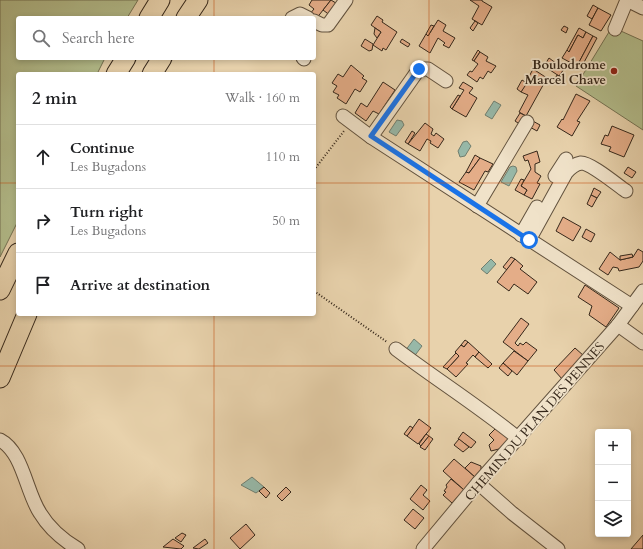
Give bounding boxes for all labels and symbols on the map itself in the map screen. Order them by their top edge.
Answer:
place label: Boulodrome Marcel Chave [525,56,606,89]
route end [410,60,428,78]
marker: Boulodrome Marcel Chave [609,66,619,76]
route start [520,231,538,249]
street label: CHEMIN DU PLAN DES PENNES [461,338,609,505]

